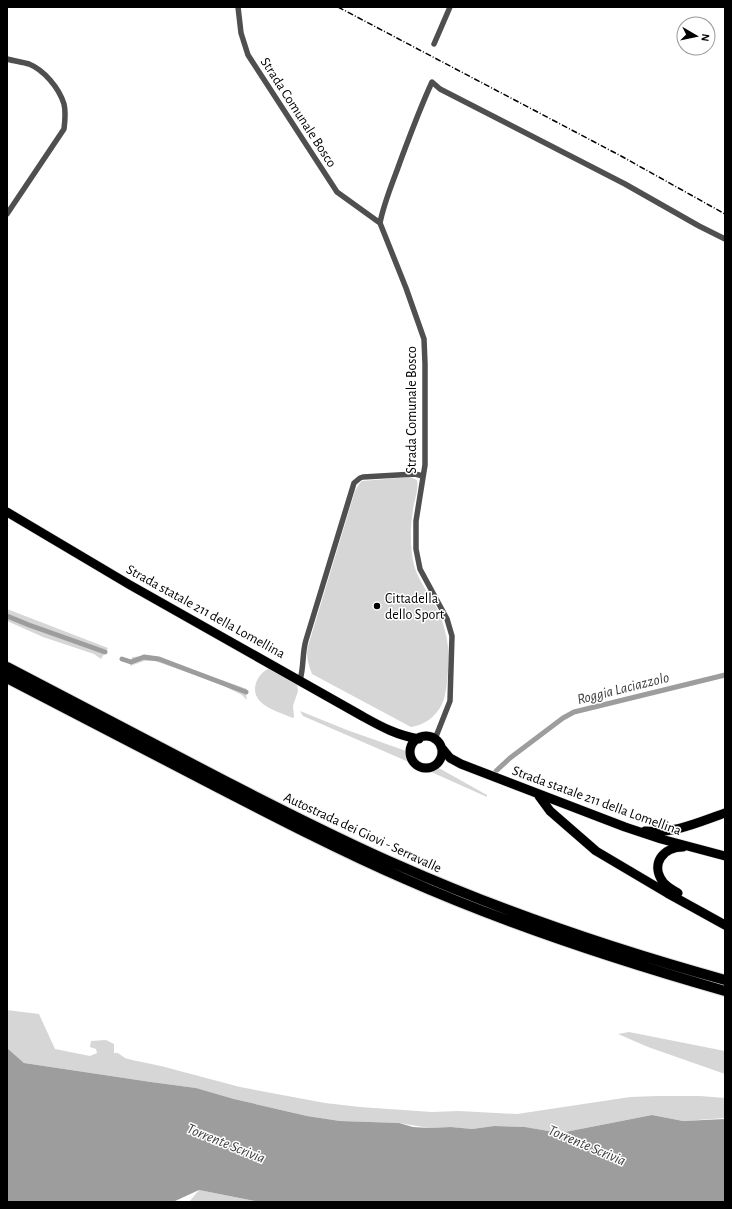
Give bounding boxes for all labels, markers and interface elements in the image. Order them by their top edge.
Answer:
north arrow [676,16,716,56]
text: N [699,33,711,42]
street label: Strada Comunale Bosco [258,55,339,170]
street label: Strada Comunale Bosco [405,346,419,474]
street label: Strada statale 211 della Lomellina [124,562,288,662]
place label: Cittadella dello Sport [385,592,445,622]
marker: Cittadella dello Sport [372,601,382,611]
water label: Roggia Laciazzolo [576,670,671,707]
street label: Strada statale 211 della Lomellina [510,764,684,838]
street label: Autostrada dei Giovi - Serravalle [282,790,444,876]
water label: Torrente Scrivia [185,1121,267,1166]
water label: Torrente Scrivia [546,1122,628,1169]

